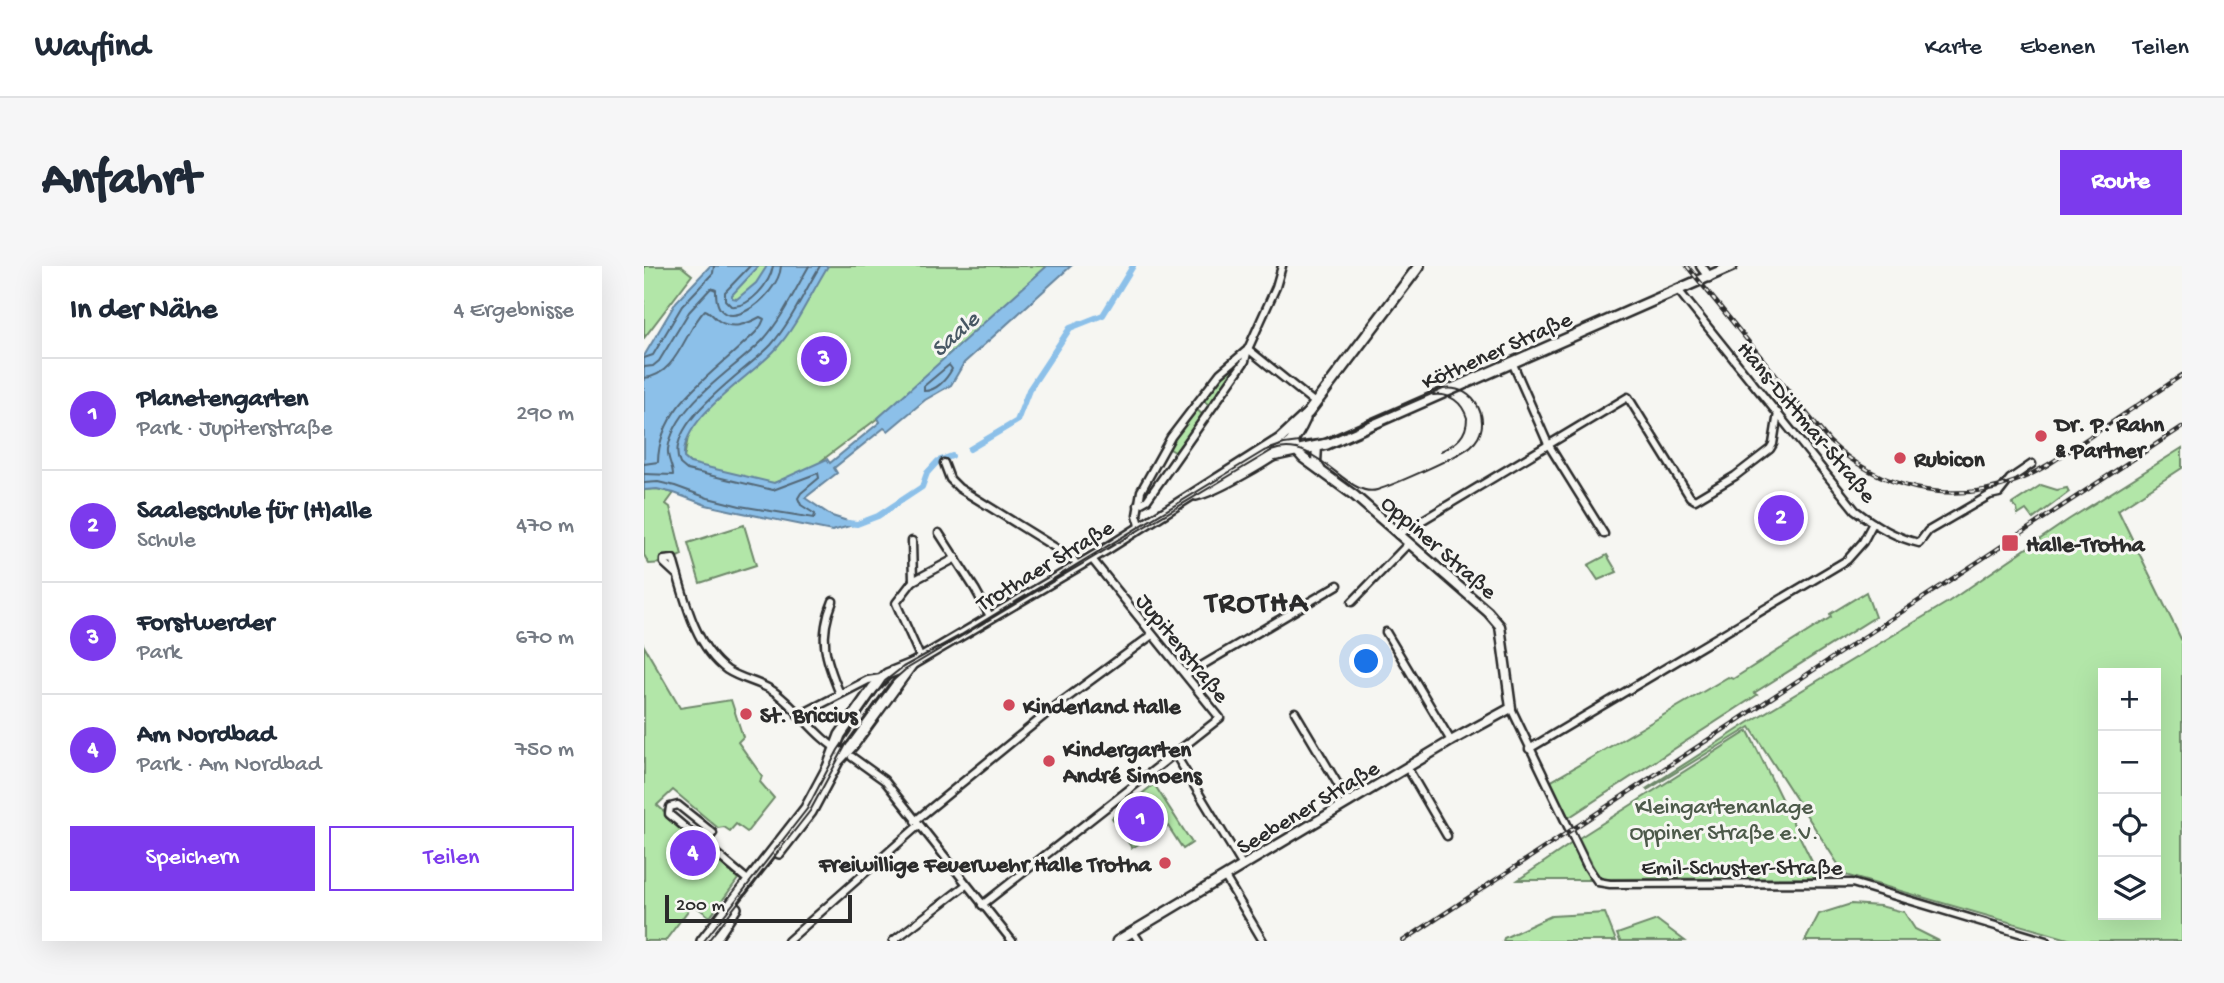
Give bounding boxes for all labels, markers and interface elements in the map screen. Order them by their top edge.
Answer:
text: Wayfind [35,29,150,67]
text: Karte [1925,34,1982,63]
text: Ebenen [2020,34,2095,63]
text: Teilen [2133,34,2189,63]
button: Route [2060,150,2182,215]
text: Anfahrt [42,153,200,211]
text: In der Nähe [70,294,217,329]
text: 4 Ergebnisse [453,298,574,325]
water label: Saale [926,305,988,365]
street label: Köthener Straße [1418,307,1578,397]
pin: 3 [801,333,847,385]
street label: Hans-Dittmar-Straße [1730,337,1881,510]
text: Planetengarten [137,385,308,416]
text: 1 [88,401,98,428]
text: 290 m [516,401,574,428]
place label: Dr. P. Rahn & Partner [2053,413,2165,466]
text: Park · Jupiterstraße [137,416,332,443]
marker: Dr. P. Rahn & Partner [2033,428,2049,444]
place label: Rubicon [1913,448,1986,475]
marker: Rubicon [1892,450,1908,466]
street label: Oppiner Straße [1374,491,1502,607]
pin: 2 [1758,492,1804,544]
text: Saaleschule für (H)alle [137,497,371,528]
text: 2 [87,513,99,540]
text: 470 m [516,513,574,540]
street label: Trothaer Straße [970,515,1120,620]
text: Schule [137,528,196,555]
marker: Halle-Trotha [2000,533,2020,553]
place label: Halle-Trotha [2026,533,2146,560]
district label: TROTHA [1203,588,1309,623]
street label: Jupiterstraße [1129,589,1234,710]
text: Forstwerder [137,609,274,640]
text: 3 [87,625,99,652]
text: 670 m [516,625,574,652]
text: Park [137,640,181,667]
your location [1349,644,1383,678]
map controls [2098,668,2161,920]
button: + [2098,668,2161,731]
place label: Kinderland Halle [1022,695,1182,722]
marker: Kinderland Halle [1001,697,1017,713]
place label: St. Briccius [760,704,859,731]
marker: St. Briccius [738,706,754,722]
text: Am Nordbad [137,721,275,752]
button: − [2098,731,2161,794]
text: 4 [88,737,98,764]
text: 750 m [515,737,574,764]
place label: Kindergarten André Simoens [1062,738,1203,791]
text: Park · Am Nordbad [137,752,321,779]
marker: Kindergarten André Simoens [1041,753,1057,769]
street label: Seebener Straße [1233,755,1386,862]
pin: 1 [1118,793,1164,845]
button: locate [2098,794,2161,857]
park label: Kleingartenanlage Oppiner Straße e.V. [1629,795,1819,848]
button: Speichern [70,826,315,891]
button: Teilen [329,826,574,891]
pin: 4 [670,827,716,879]
place label: Freiwillige Feuerwehr Halle Trotha [818,853,1152,880]
marker: Freiwillige Feuerwehr Halle Trotha [1157,855,1173,871]
street label: Emil-Schuster-Straße [1641,856,1844,883]
button: layers [2098,857,2161,920]
scale bar [665,892,852,924]
text: 200 m [676,895,725,918]

